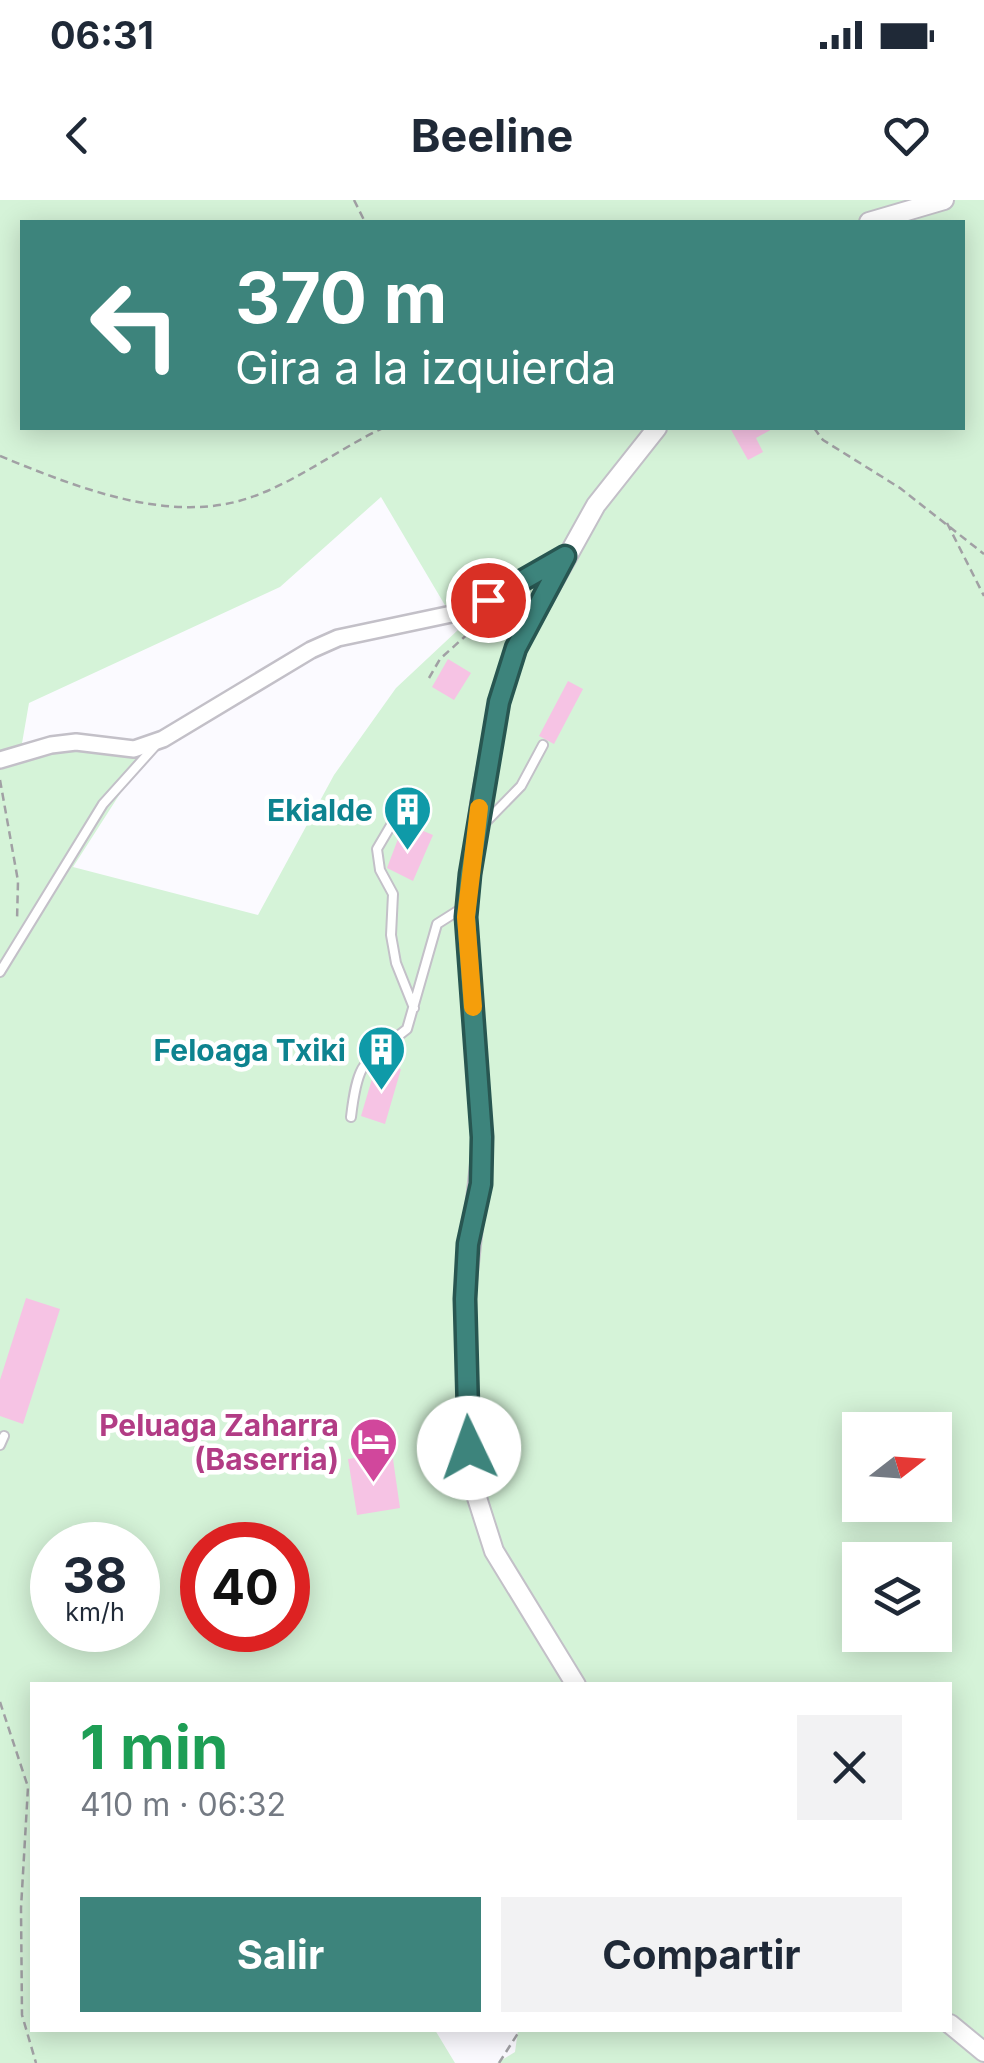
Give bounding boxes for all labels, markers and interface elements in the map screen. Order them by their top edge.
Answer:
text: 06:31 [50,12,154,58]
icon: back [50,108,105,163]
text: Beeline [411,108,573,163]
icon: heart [879,108,934,163]
text: 370 m [235,255,447,340]
icon: left [70,260,200,390]
text: Gira a la izquierda [235,340,617,395]
pin [446,558,531,643]
icon: arrive [461,573,516,628]
building icon: Ekialde [382,784,434,852]
place label: Ekialde [267,792,373,828]
building icon: Feloaga Txiki [355,1024,407,1092]
place label: Feloaga Txiki [154,1032,346,1068]
position arrow [417,1396,521,1500]
place label: Peluaga Zaharra (Baserria) [99,1407,339,1477]
north arrow [842,1412,952,1522]
map controls [842,1412,952,1652]
hotel icon: Peluaga Zaharra (Baserria) [348,1416,400,1484]
speed limit sign: 40 [180,1522,310,1652]
button: layers [842,1542,952,1652]
text: 38 [63,1545,127,1605]
text: km/h [65,1597,125,1627]
text: 1 min [80,1711,228,1783]
button: close [797,1715,902,1820]
text: 410 m · 06:32 [80,1785,286,1824]
button: Salir [80,1897,481,2012]
button: Compartir [501,1897,902,2012]

